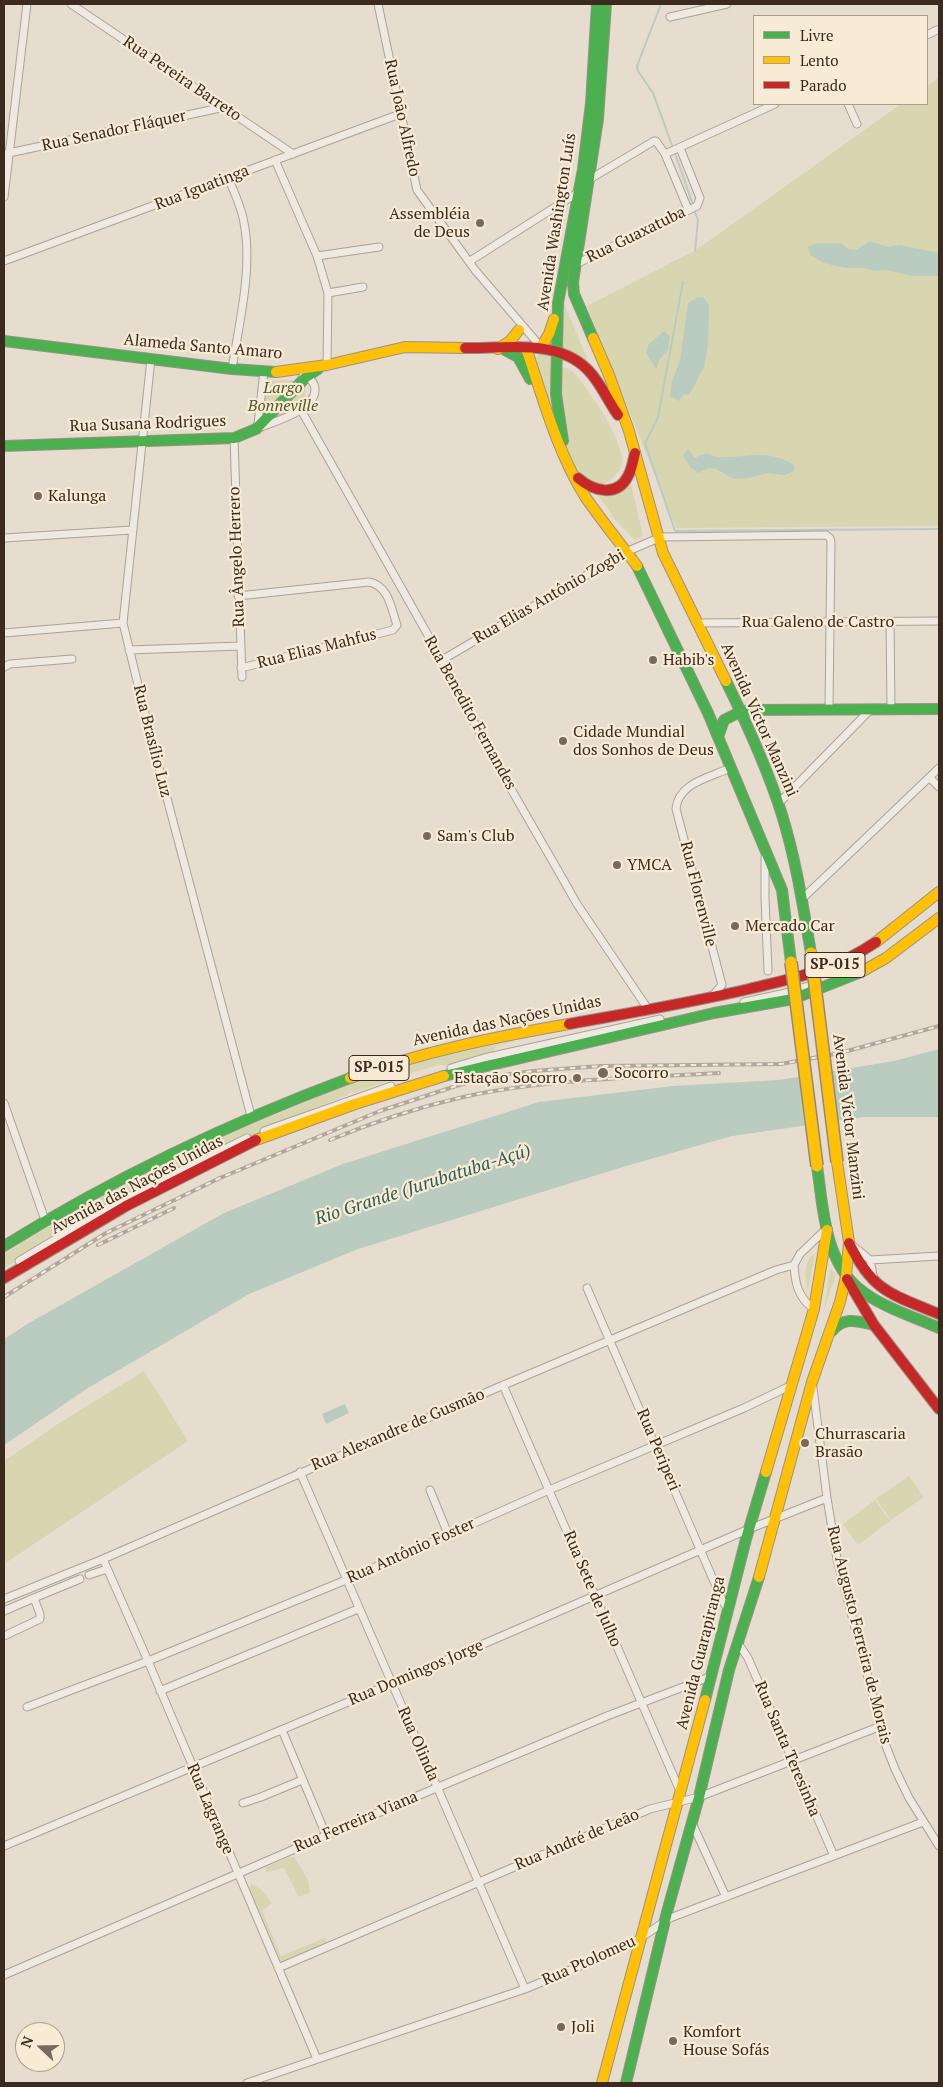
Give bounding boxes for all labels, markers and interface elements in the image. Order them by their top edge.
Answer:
legend [753,15,928,105]
text: Livre [800,25,834,45]
street label: Rua Pereira Barreto [119,32,245,126]
text: Lento [800,50,839,70]
street label: Rua João Alfredo [380,58,424,178]
text: Parado [800,75,846,95]
street label: Rua Senador Fláquer [40,106,188,156]
street label: Avenida Washington Luís [533,132,581,312]
street label: Rua Iguatinga [152,161,252,215]
street label: Rua Guaxatuba [583,203,689,267]
place label: Assembléia de Deus [389,204,470,242]
marker: Assembléia de Deus [474,217,486,229]
street label: Alameda Santo Amaro [123,331,283,363]
park label: Largo Bonneville [248,378,318,416]
street label: Rua Susana Rodrigues [69,412,227,436]
place label: Kalunga [48,486,106,506]
street label: Rua Ângelo Herrero [225,486,249,628]
marker: Kalunga [32,490,44,502]
street label: Rua Elias Antônio Zogbi [470,546,628,648]
street label: Rua Galeno de Castro [742,612,894,632]
street label: Rua Elias Mahfus [255,625,379,673]
street label: Rua Benedito Fernandes [420,633,520,793]
street label: Avenida Víctor Manzini [716,640,802,800]
place label: Habib's [663,650,714,670]
marker: Habib's [647,654,659,666]
street label: Rua Brasílio Luz [129,683,175,799]
place label: Cidade Mundial dos Sonhos de Deus [573,722,714,760]
marker: Cidade Mundial dos Sonhos de Deus [557,735,569,747]
place label: Sam's Club [437,826,514,846]
marker: Sam's Club [421,830,433,842]
street label: Rua Florenville [676,839,720,949]
place label: YMCA [627,855,672,875]
marker: YMCA [611,859,623,871]
place label: Mercado Car [745,916,835,936]
marker: Mercado Car [729,920,741,932]
road number: SP-015 [805,952,865,978]
street label: Avenida das Nações Unidas [411,992,603,1050]
street label: Avenida Víctor Manzini [828,1033,868,1201]
road number: SP-015 [349,1056,409,1080]
place label: Socorro [614,1063,669,1083]
marker: Socorro [596,1066,610,1080]
place label: Estação Socorro [454,1068,567,1088]
marker: Estação Socorro [571,1072,583,1084]
street label: Avenida das Nações Unidas [48,1131,226,1239]
water label: Rio Grande (Jurubatuba-Açú) [312,1140,534,1230]
street label: Rua Alexandre de Gusmão [308,1385,488,1475]
street label: Rua Periperi [632,1406,684,1494]
place label: Churrascaria Brasão [815,1424,906,1462]
marker: Churrascaria Brasão [799,1437,811,1449]
street label: Rua Antônio Foster [344,1514,478,1588]
street label: Rua Augusto Ferreira de Morais [823,1524,895,1746]
street label: Rua Sete de Julho [559,1528,625,1650]
street label: Avenida Guarapiranga [673,1574,729,1732]
street label: Rua Domingos Jorge [346,1636,486,1710]
street label: Rua Santa Teresinha [750,1678,824,1820]
street label: Rua Olinda [393,1704,443,1784]
street label: Rua Lagrange [182,1761,238,1857]
street label: Rua Ferreira Viana [291,1787,421,1857]
street label: Rua André de Leão [512,1805,642,1875]
street label: Rua Ptolomeu [539,1932,639,1990]
place label: Joli [571,2017,595,2037]
marker: Joli [555,2021,567,2033]
north arrow [15,2022,65,2072]
place label: Komfort House Sofás [683,2022,769,2060]
text: N [16,2033,37,2050]
marker: Komfort House Sofás [667,2035,679,2047]

